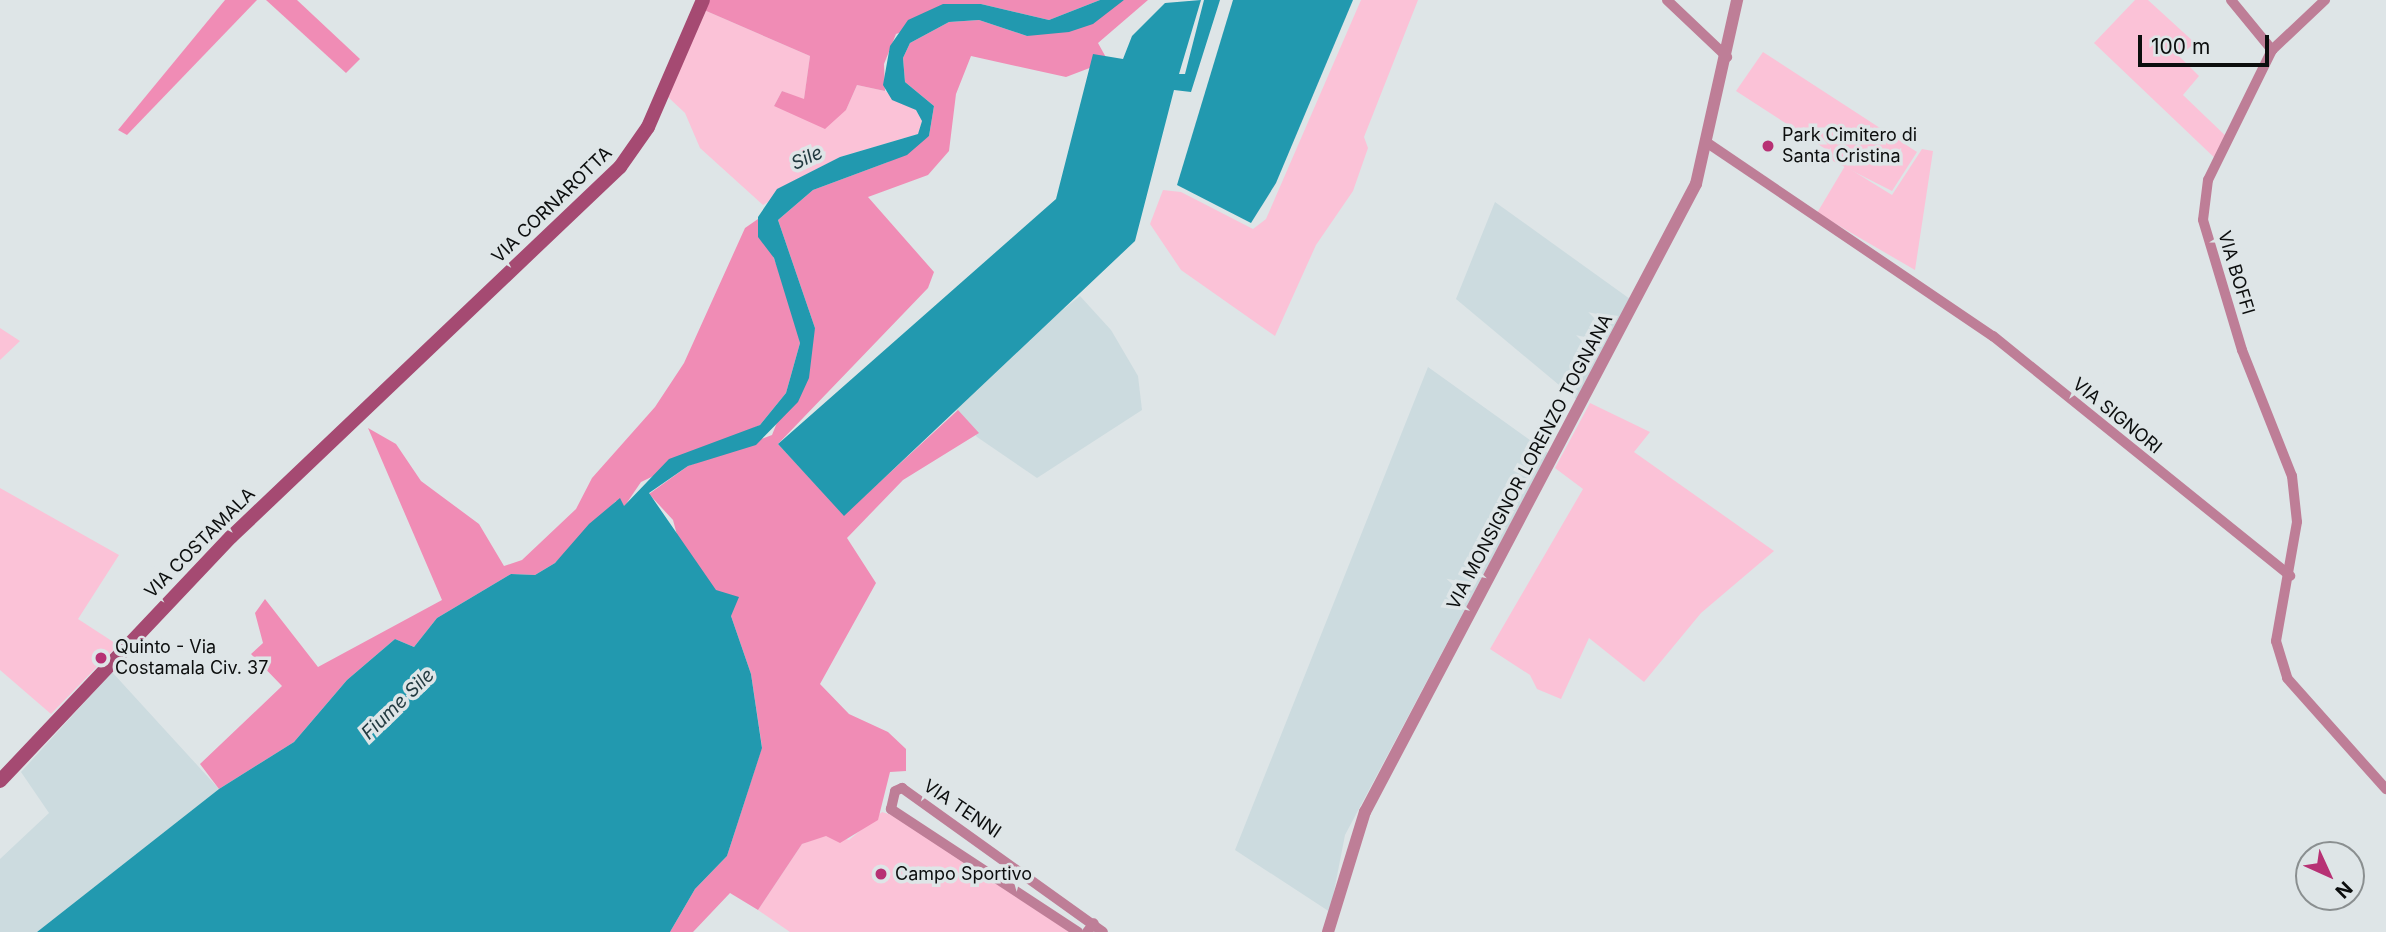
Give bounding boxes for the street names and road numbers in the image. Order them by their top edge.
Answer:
street label: VIA CORNAROTTA [488,142,616,268]
street label: VIA BOFFI [2213,229,2259,317]
street label: VIA MONSIGNOR LORENZO TOGNANA [1443,311,1617,613]
street label: VIA SIGNORI [2068,374,2166,458]
street label: VIA COSTAMALA [140,483,260,603]
street label: VIA TENNI [919,775,1005,843]

